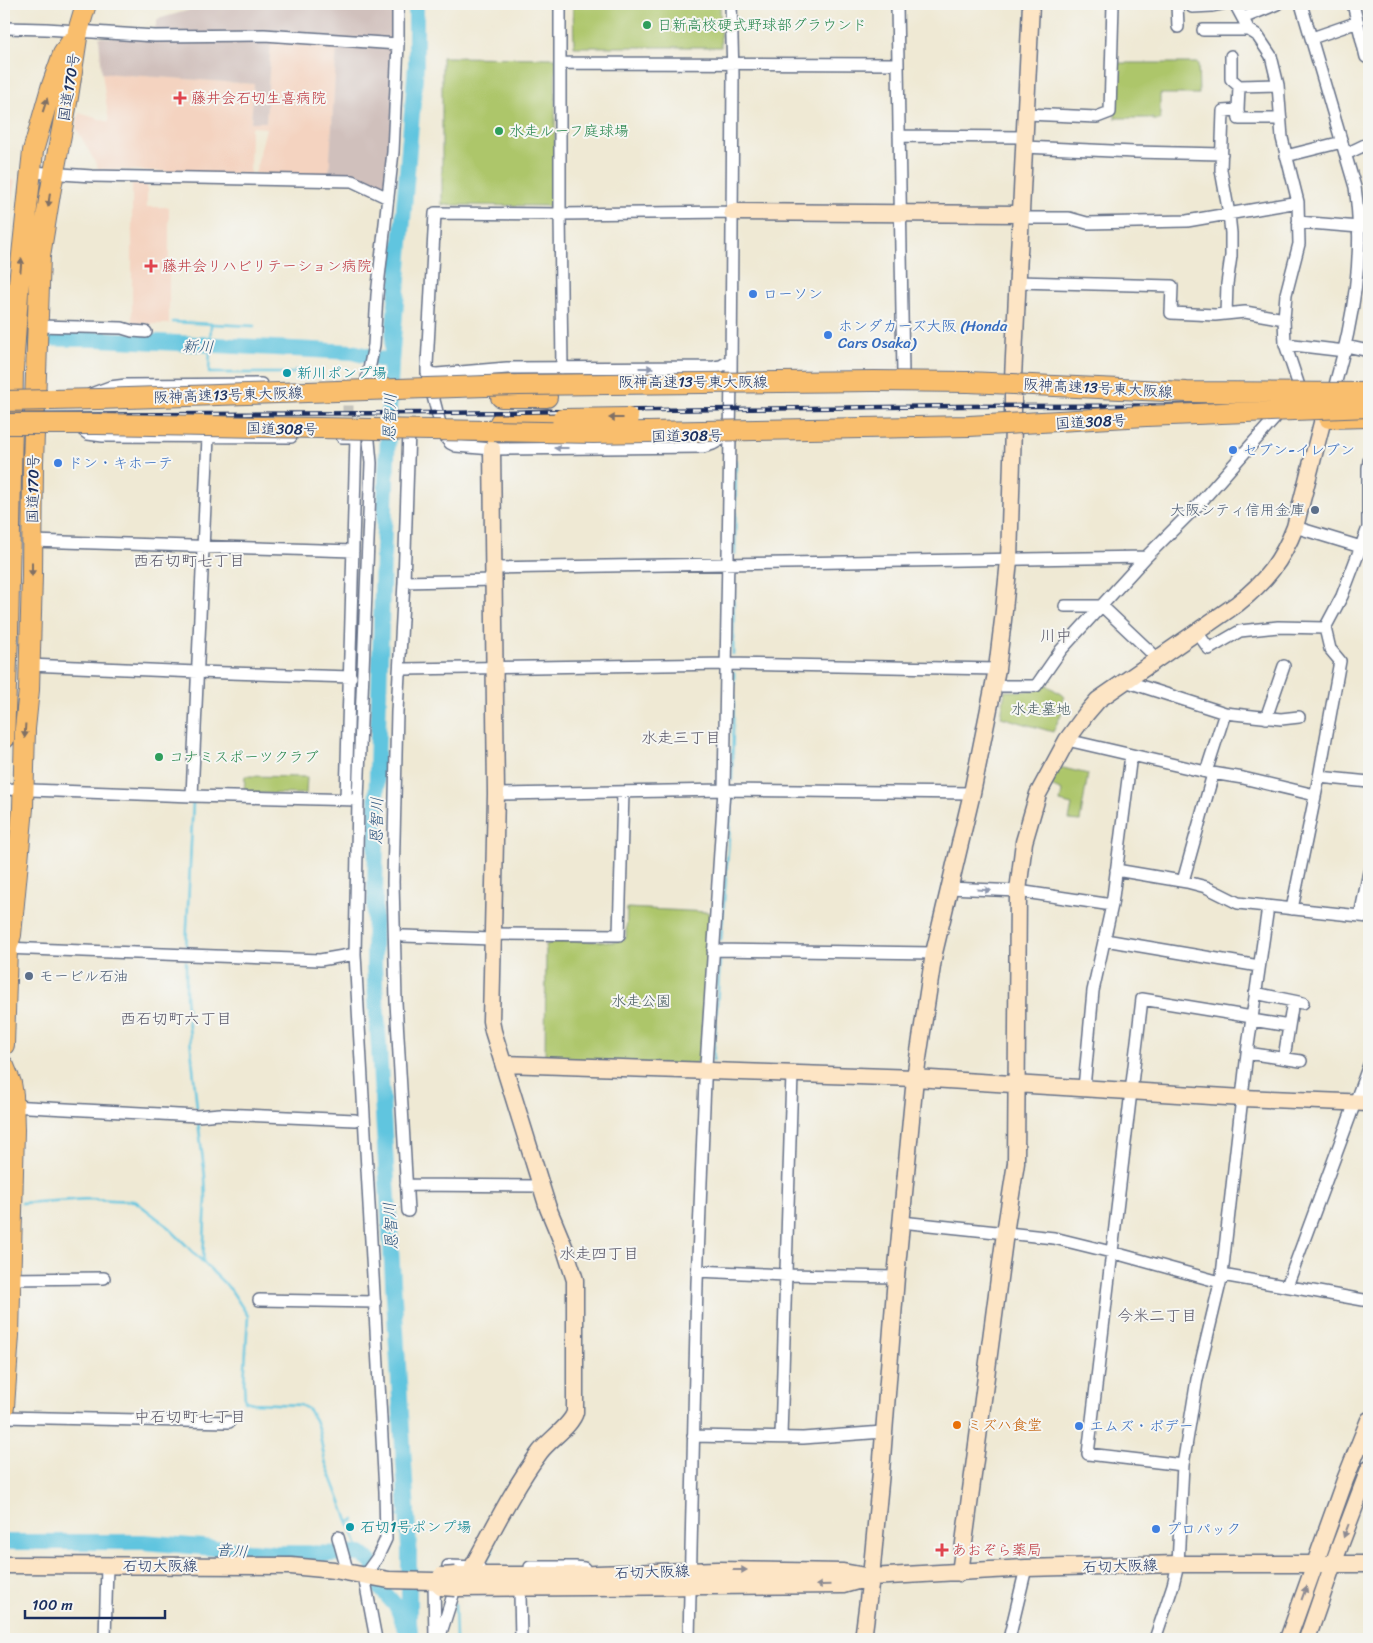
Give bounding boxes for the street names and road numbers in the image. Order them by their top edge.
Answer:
street label: 国道170号 [51,51,87,123]
street label: 阪神高速13号東大阪線 [618,369,768,395]
street label: 阪神高速13号東大阪線 [1023,371,1173,405]
street label: 阪神高速13号東大阪線 [153,379,303,411]
street label: 国道308号 [1054,407,1128,437]
street label: 国道308号 [246,415,318,443]
street label: 国道308号 [651,422,723,450]
street label: 国道170号 [19,454,47,524]
street label: 石切大阪線 [1082,1552,1158,1580]
street label: 石切大阪線 [122,1553,198,1579]
street label: 石切大阪線 [614,1558,690,1586]

